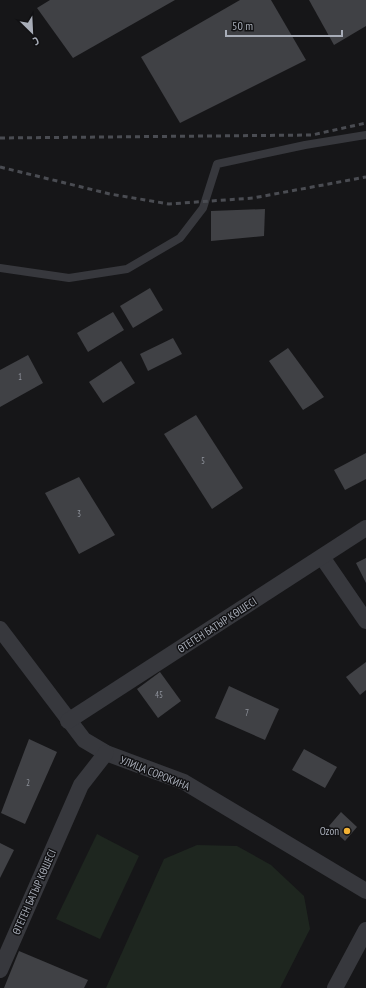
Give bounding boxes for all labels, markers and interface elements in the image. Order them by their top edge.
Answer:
north arrow [12,12,52,52]
scale bar [226,12,342,38]
text: 50 m [232,18,253,33]
text: С [31,34,41,49]
house number: 1 [18,371,22,382]
house number: 5 [201,455,205,466]
house number: 3 [77,508,81,519]
street label: ӨТЕГЕН БАТЫР КӨШЕСІ [175,594,259,656]
house number: 45 [155,689,163,700]
house number: 7 [245,707,249,718]
street label: УЛИЦА СОРОКИНА [118,753,193,794]
house number: 2 [26,777,30,788]
place label: Ozon [320,824,339,838]
marker: Ozon [342,826,352,836]
street label: ӨТЕГЕН БАТЫР КӨШЕСІ [9,847,59,937]

